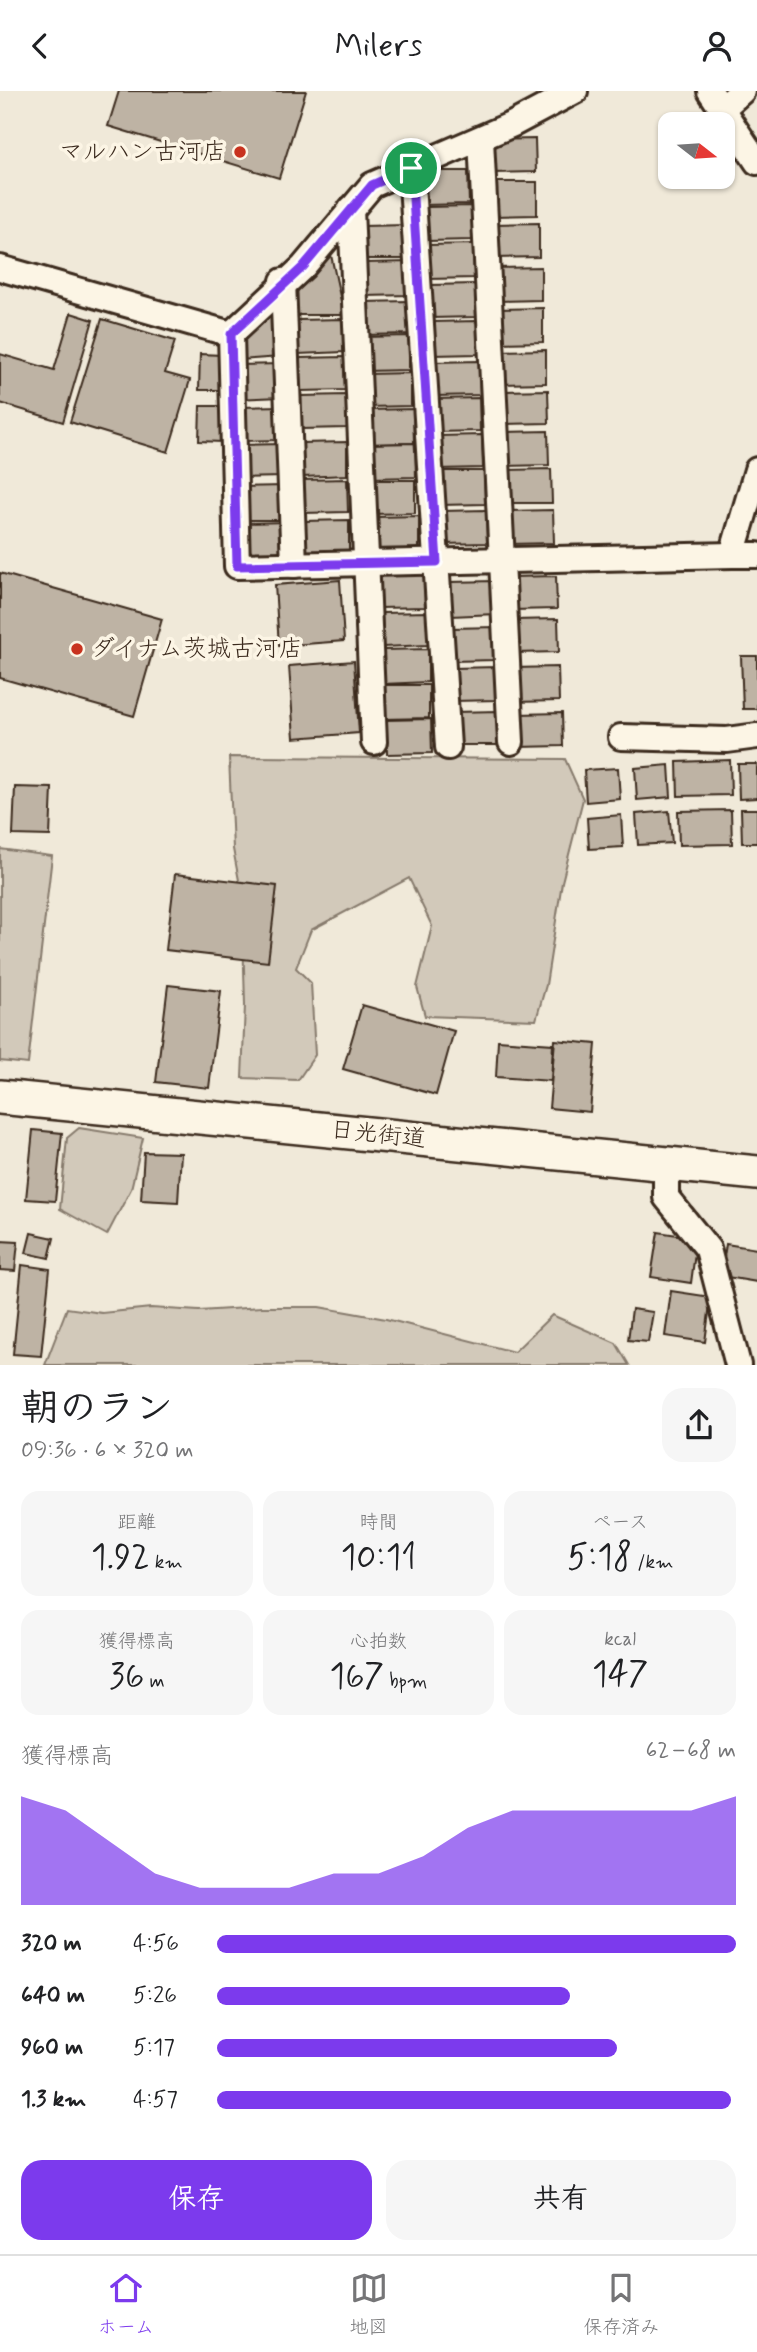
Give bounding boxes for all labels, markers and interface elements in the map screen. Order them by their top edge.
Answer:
text: Milers [335,25,422,67]
icon: back [21,27,59,65]
icon: person [698,27,736,65]
north arrow [658,112,735,189]
map controls [658,112,735,189]
place label: マルハン古河店 [59,137,226,168]
pin [381,138,441,198]
marker: マルハン古河店 [232,144,248,160]
icon: arrive [392,149,430,187]
place label: ダイナム茨城古河店 [91,634,303,665]
marker: ダイナム茨城古河店 [69,641,85,657]
street label: 日光街道 [329,1115,427,1155]
text: 朝のラン [21,1385,173,1434]
button: share [662,1388,736,1462]
text: 09:36 · 6 × 320 m [21,1436,194,1466]
text: 距離 [118,1510,156,1535]
text: 時間 [359,1510,398,1535]
text: ペース [592,1510,648,1535]
text: 1.92 [91,1535,150,1581]
text: 10:11 [341,1535,416,1581]
text: 5:18 [567,1535,632,1581]
text: km [150,1550,183,1575]
text: /km [632,1550,673,1575]
text: kcal [604,1627,636,1652]
text: 獲得標高 [99,1629,175,1654]
text: 心拍数 [350,1629,407,1654]
text: 147 [592,1652,648,1698]
text: 36 [109,1654,144,1700]
text: 167 [330,1654,384,1700]
text: m [144,1669,165,1694]
text: bpm [384,1669,427,1694]
text: 62–68 m [645,1736,736,1766]
text: 獲得標高 [21,1742,113,1772]
text: 320 m [21,1929,82,1959]
text: 4:56 [133,1929,179,1959]
text: 640 m [21,1981,85,2011]
text: 5:26 [133,1981,177,2011]
text: 960 m [21,2033,83,2063]
text: 5:17 [133,2033,175,2063]
text: 1.3 km [21,2085,86,2115]
text: 4:57 [133,2085,178,2115]
button: 保存 [21,2160,372,2240]
button: 共有 [386,2160,736,2240]
tab: ホーム [98,2269,154,2340]
tab: 地図 [350,2269,388,2340]
tab: 保存済み [583,2269,659,2340]

